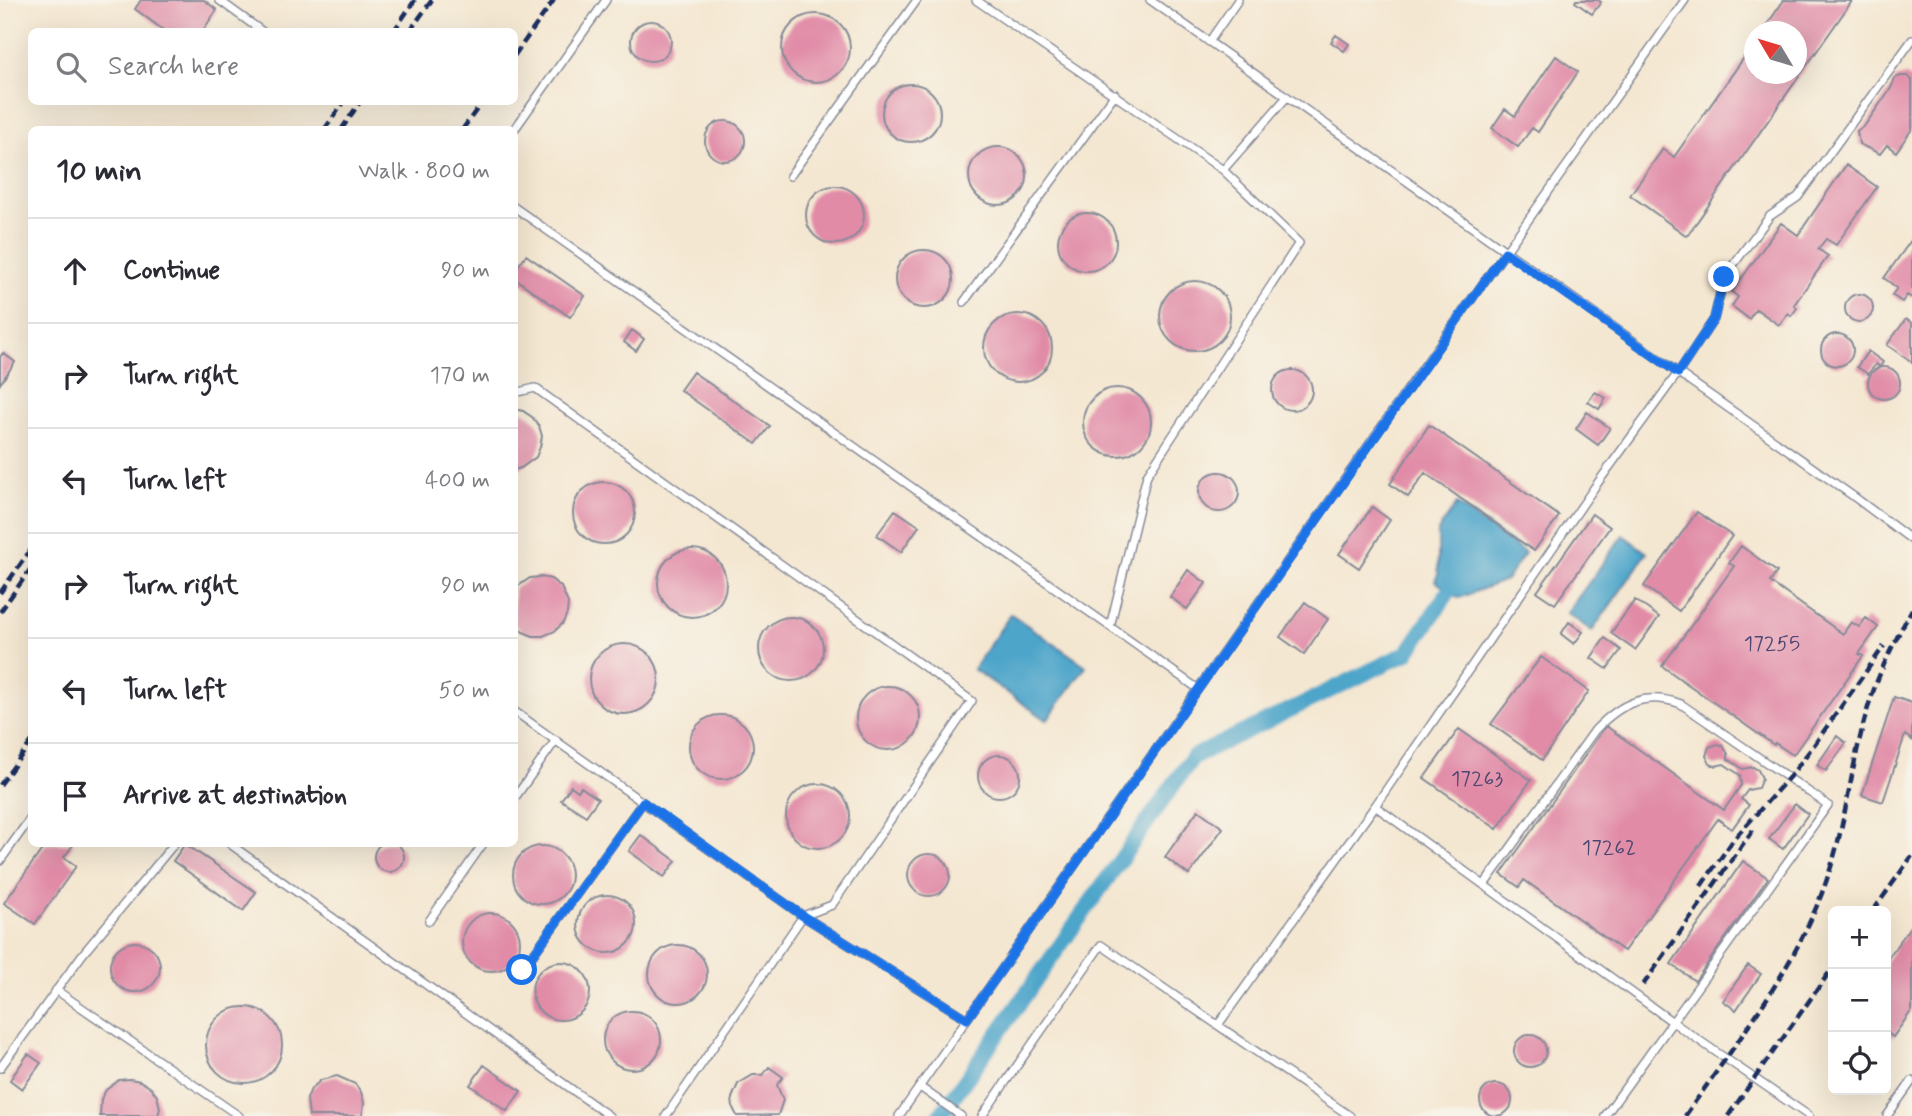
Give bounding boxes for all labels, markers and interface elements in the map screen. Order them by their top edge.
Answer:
north arrow [1744,21,1807,84]
search box [28,28,518,105]
icon: search [52,48,90,86]
text: Search here [108,50,239,84]
text: 10 min [56,152,142,191]
text: Walk · 800 m [358,157,490,187]
icon: ahead [56,252,94,290]
text: Continue [123,254,220,288]
text: 90 m [441,256,490,286]
route end [1708,261,1739,292]
icon: right [56,357,94,395]
text: Turn right [123,359,239,393]
text: 170 m [430,361,490,391]
icon: left [56,462,94,500]
text: Turn left [123,464,227,498]
text: 400 m [425,466,490,496]
icon: right [56,567,94,605]
text: Turn right [123,569,239,603]
text: 90 m [441,571,490,601]
house number: 17255 [1744,630,1800,658]
icon: left [56,672,94,710]
text: Turn left [123,674,227,708]
text: 50 m [439,676,490,706]
house number: 17263 [1451,765,1503,793]
icon: arrive [56,777,94,815]
text: Arrive at destination [123,779,347,813]
house number: 17262 [1582,834,1636,862]
map controls [1828,906,1891,1095]
button: + [1828,906,1891,969]
route start [506,954,537,985]
button: − [1828,969,1891,1032]
button: locate [1828,1032,1891,1095]

